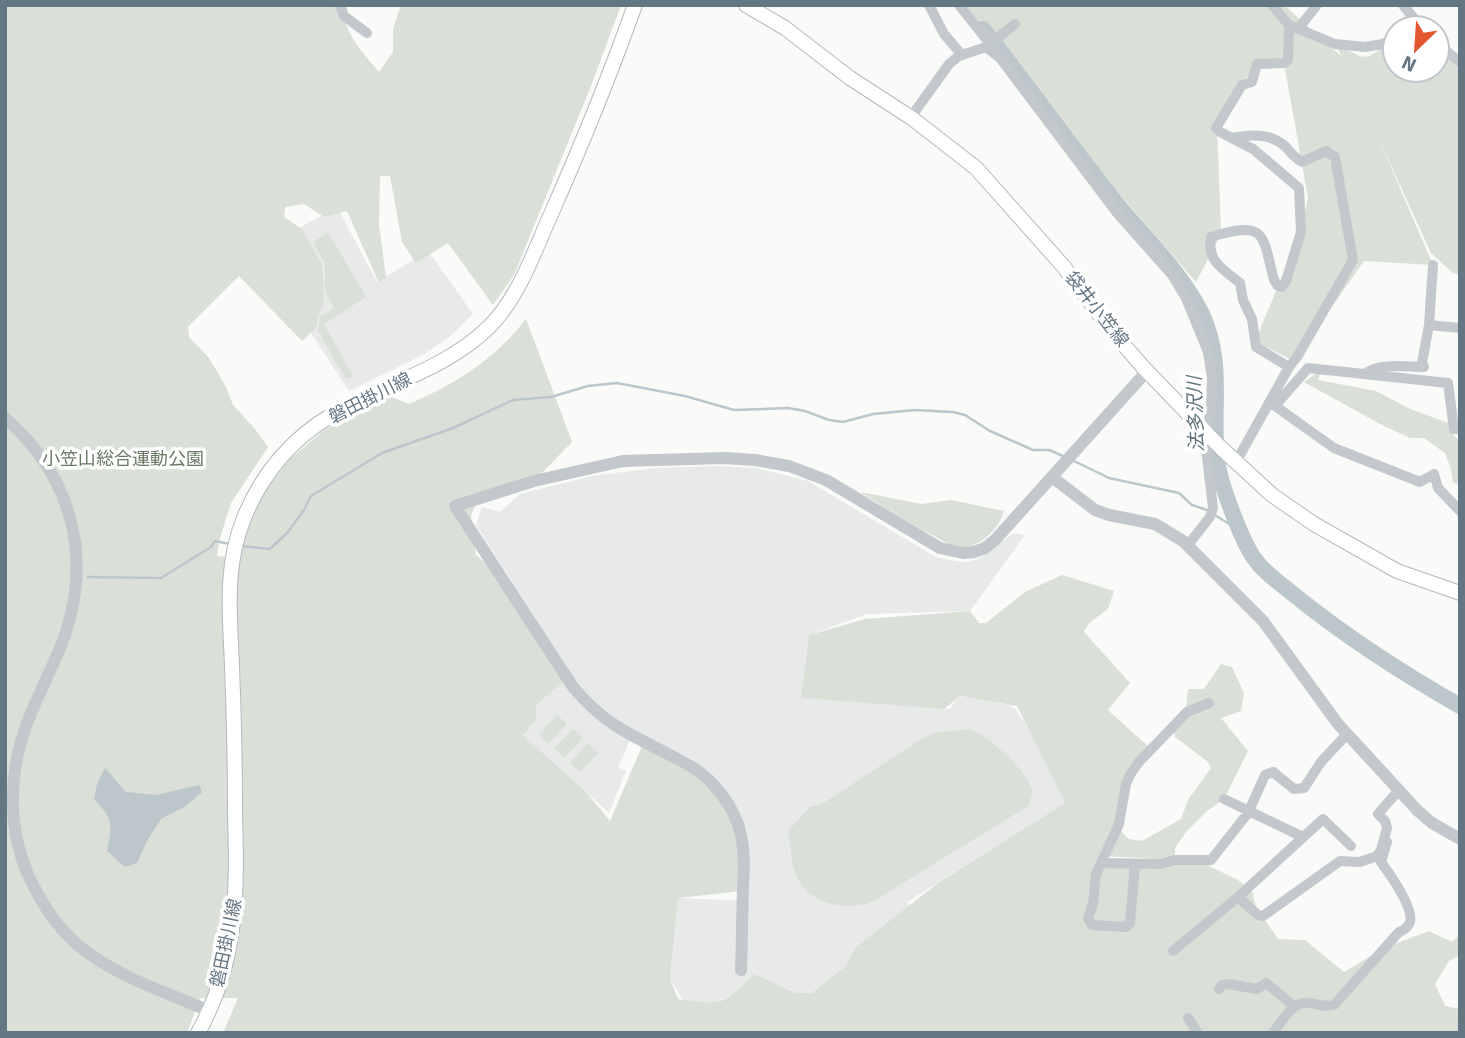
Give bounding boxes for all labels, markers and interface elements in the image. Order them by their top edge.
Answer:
north arrow [1381,14,1451,84]
text: N [1398,50,1420,77]
street label: 袋井小笠線 [1061,267,1133,351]
street label: 磐田掛川線 [325,368,415,428]
water label: 法多沢川 [1183,374,1209,452]
park label: 小笠山総合運動公園 [42,448,204,470]
street label: 磐田掛川線 [206,897,246,989]

